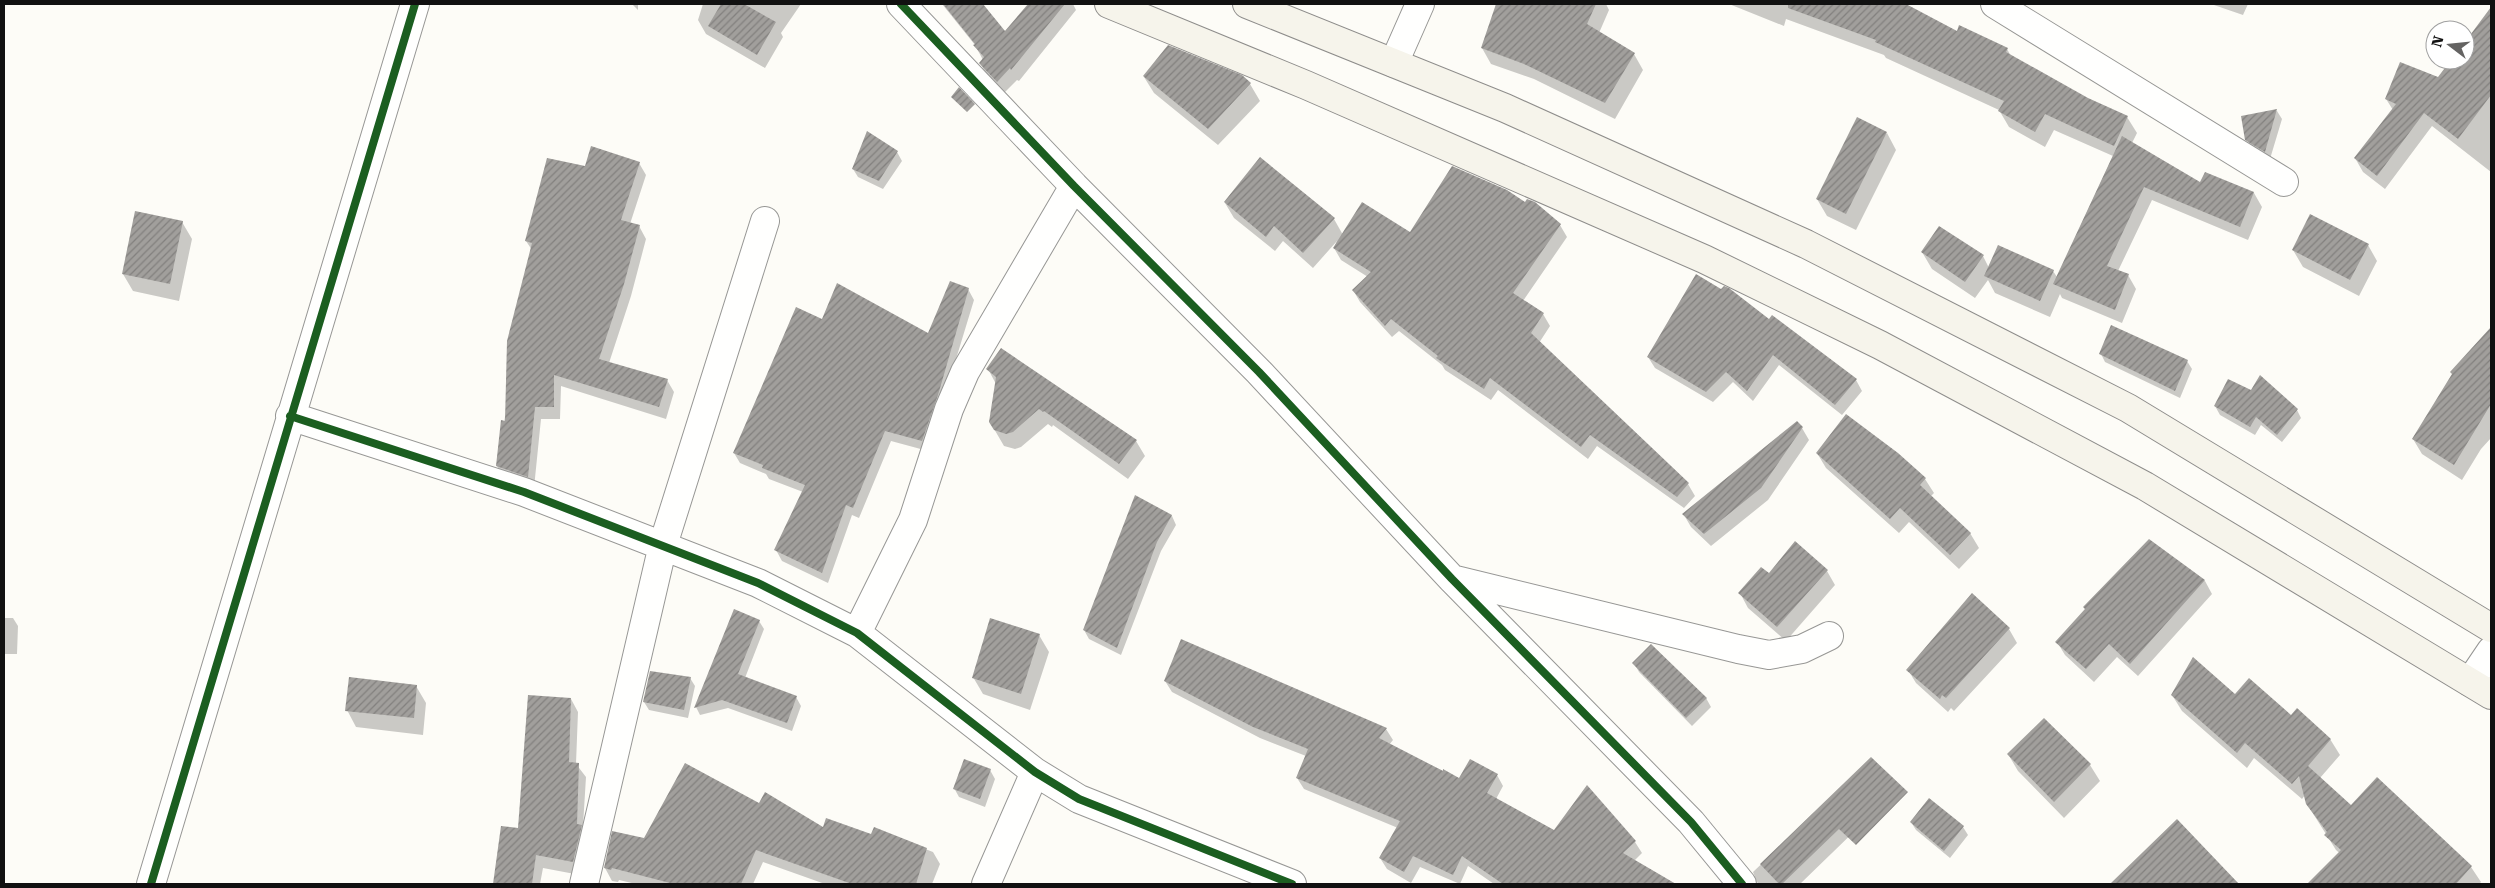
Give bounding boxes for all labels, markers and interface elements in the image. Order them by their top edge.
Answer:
north arrow [2425,20,2475,70]
text: N [2428,34,2447,49]

